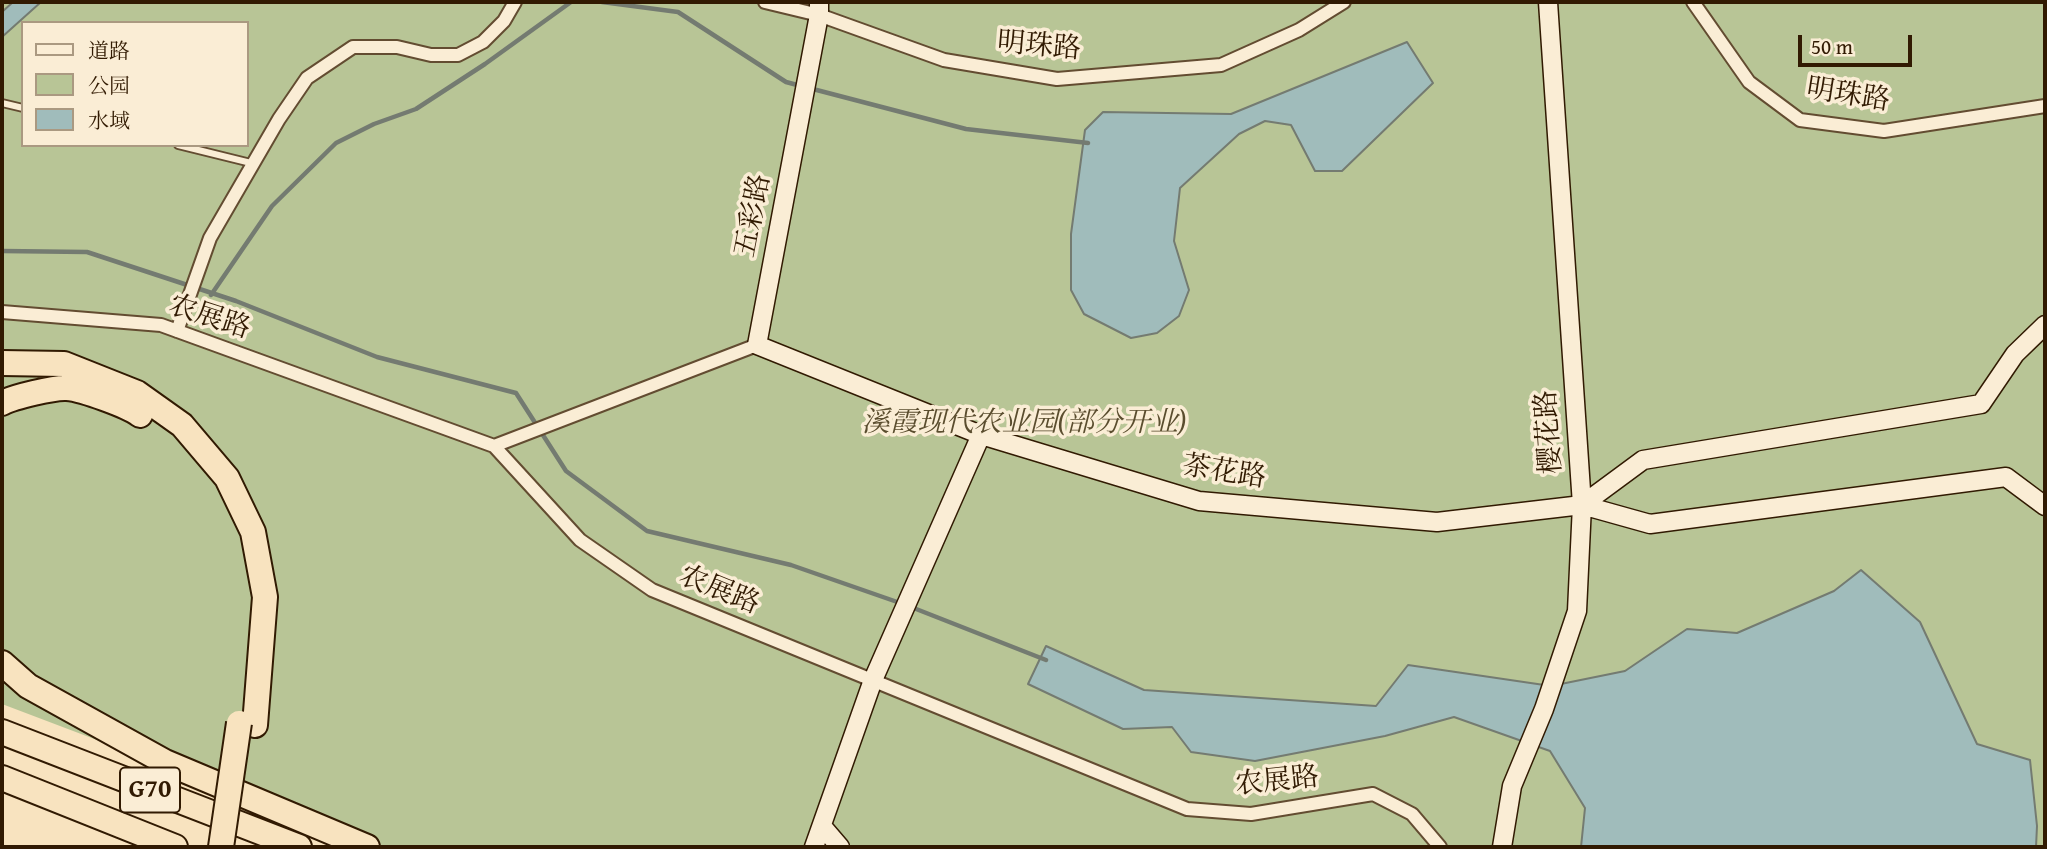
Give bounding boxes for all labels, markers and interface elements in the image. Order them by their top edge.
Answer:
legend [21,21,248,147]
scale bar [1802,21,1916,65]
street label: 明珠路 [996,27,1082,67]
text: 50 m [1811,31,1853,62]
text: 道路 [88,35,130,66]
text: 公园 [88,70,130,101]
street label: 明珠路 [1804,73,1892,119]
text: 水域 [88,105,130,136]
street label: 五彩路 [729,172,779,260]
street label: 农展路 [164,289,254,347]
street label: 樱花路 [1530,389,1570,475]
park label: 溪霞现代农业园(部分开业) [862,407,1186,441]
street label: 茶花路 [1180,450,1268,496]
street label: 农展路 [674,560,764,622]
street label: 农展路 [1233,761,1321,803]
road number: G70 [120,768,180,812]

